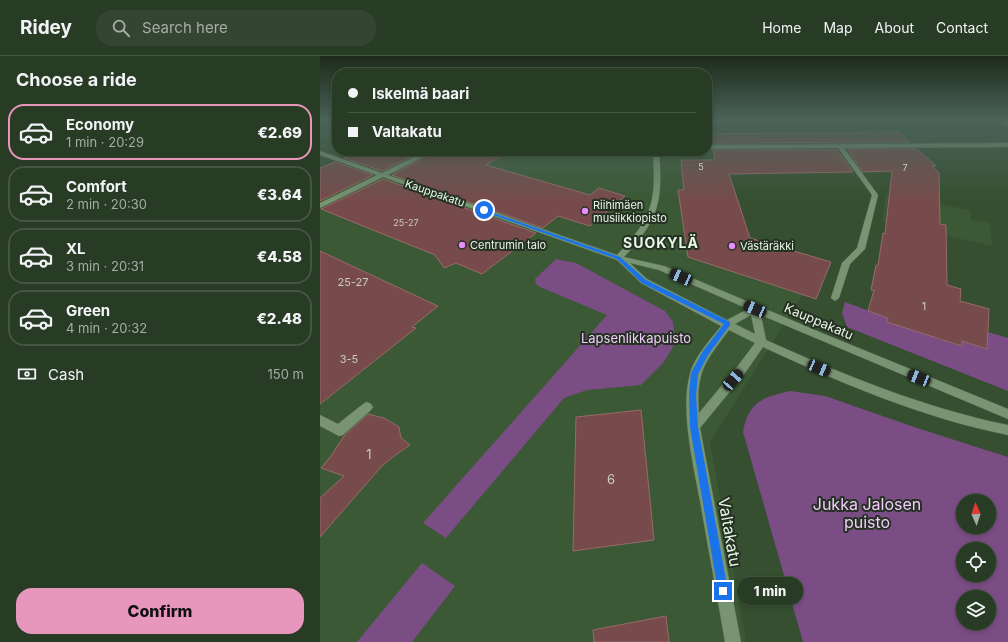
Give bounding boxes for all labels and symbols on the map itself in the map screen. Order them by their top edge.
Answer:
house number: 5 [698,161,704,172]
house number: 7 [902,162,908,173]
street label: Kauppakatu [403,176,467,210]
place label: Riihimäen musiikkiopisto [593,198,667,225]
route start [475,201,493,219]
marker: Riihimäen musiikkiopisto [580,206,590,216]
house number: 25-27 [393,217,419,228]
district label: SUOKYLÄ [623,234,699,251]
place label: Centrumin talo [470,238,547,252]
place label: Västäräkki [740,239,794,253]
marker: Centrumin talo [457,240,467,250]
marker: Västäräkki [727,241,737,251]
car [668,267,694,287]
house number: 25-27 [337,275,369,289]
car [742,299,768,319]
street label: Kauppakatu [782,299,856,343]
house number: 1 [922,299,926,313]
park label: Lapsenlikkapuisto [581,330,691,346]
house number: 3-5 [340,352,359,366]
car [806,358,832,378]
car [721,367,745,393]
car [906,368,932,388]
house number: 1 [366,446,372,462]
house number: 6 [607,471,615,487]
park label: Jukka Jalosen puisto [813,494,921,532]
north arrow [956,494,996,534]
street label: Valtakatu [714,496,746,568]
callout: 1 min [737,577,803,605]
route end [714,582,732,600]

